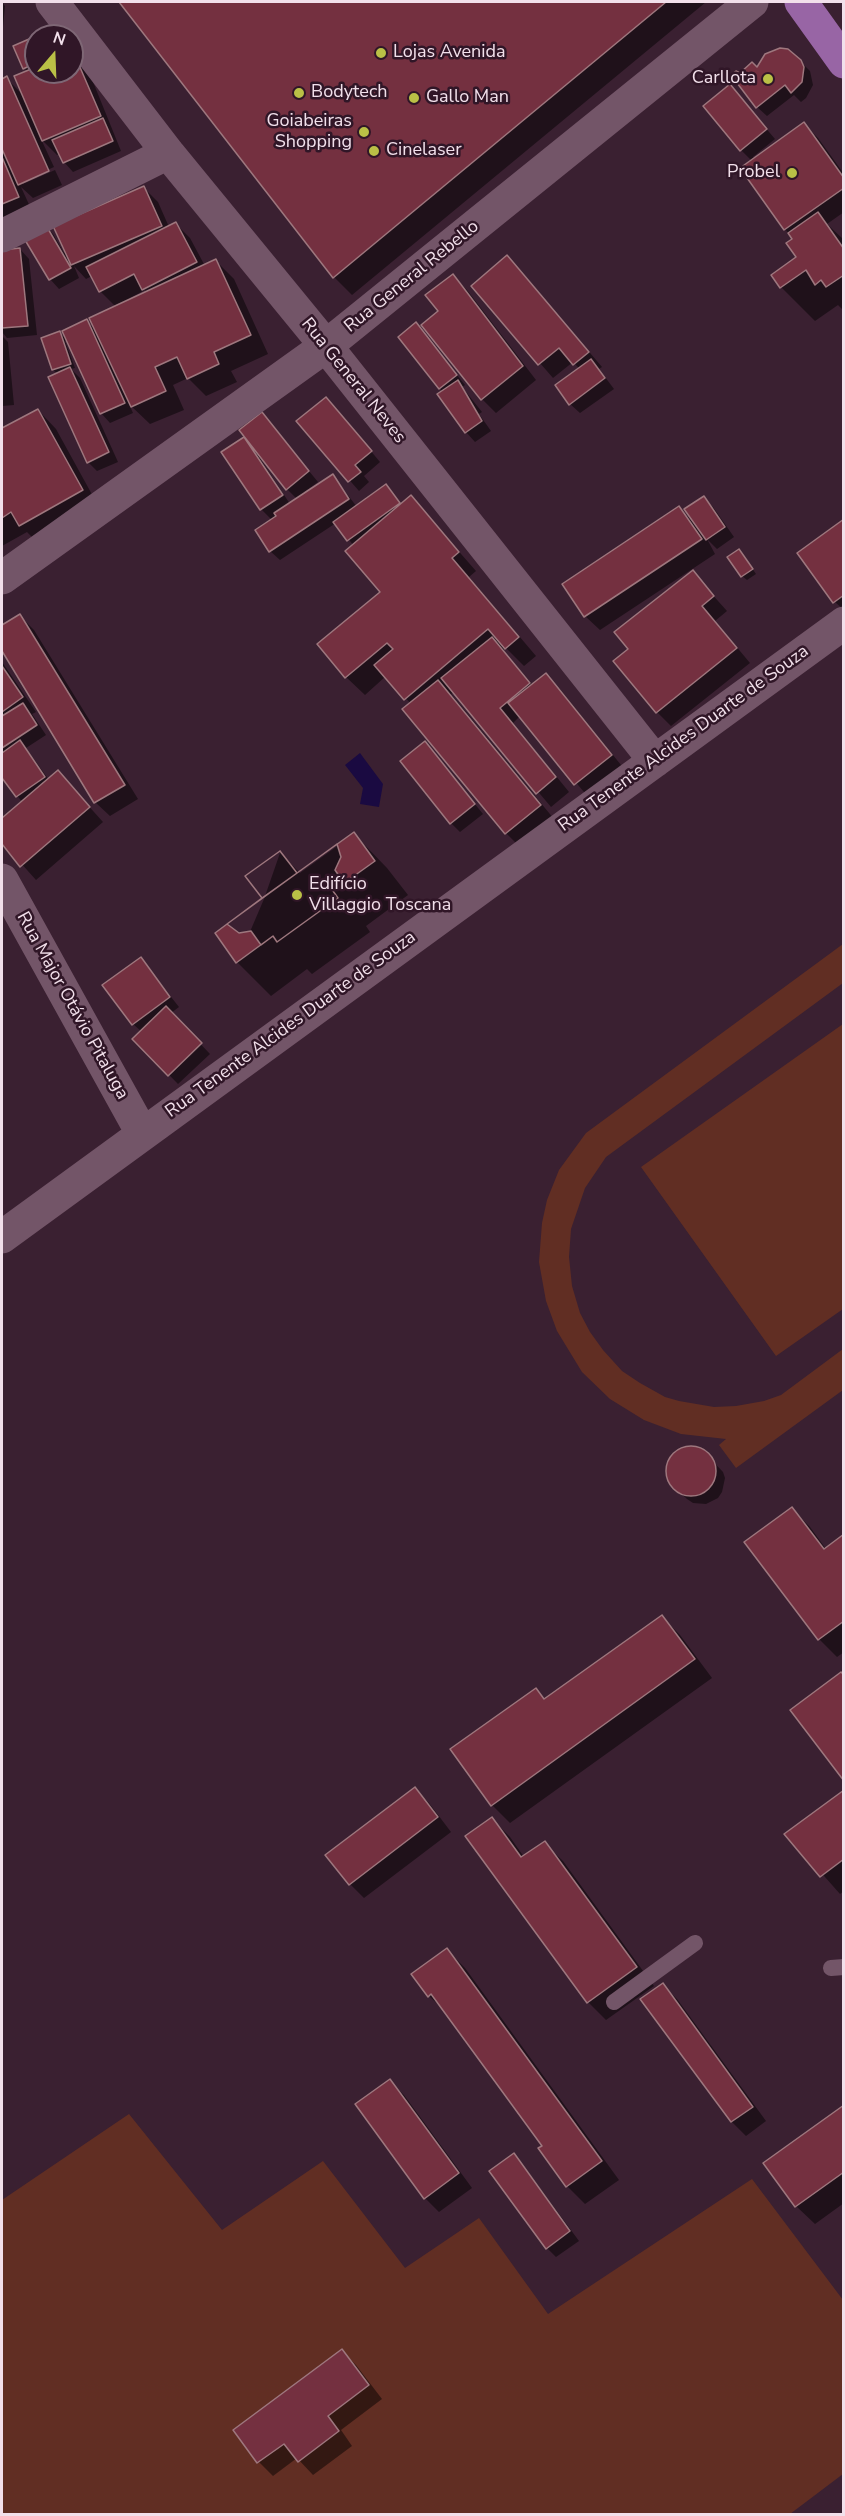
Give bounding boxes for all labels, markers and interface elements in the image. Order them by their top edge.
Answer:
north arrow [24,24,84,84]
text: N [50,27,68,51]
place label: Lojas Avenida [393,42,506,64]
marker: Lojas Avenida [374,46,388,60]
place label: Carllota [692,68,756,90]
marker: Carllota [761,72,775,86]
place label: Bodytech [311,82,387,104]
marker: Bodytech [292,86,306,100]
place label: Gallo Man [426,87,509,109]
marker: Gallo Man [407,91,421,105]
place label: Goiabeiras Shopping [266,111,352,154]
marker: Goiabeiras Shopping [357,125,371,139]
place label: Cinelaser [386,140,462,162]
marker: Cinelaser [367,144,381,158]
place label: Probel [727,162,780,184]
marker: Probel [785,166,799,180]
street label: Rua General Rebello [340,216,484,338]
street label: Rua General Neves [296,314,410,448]
street label: Rua Tenente Alcides Duarte de Souza [555,641,813,837]
place label: Edifício Villaggio Toscana [309,874,451,916]
marker: Edifício Villaggio Toscana [290,888,304,902]
street label: Rua Major Otávio Pitaluga [11,908,133,1104]
street label: Rua Tenente Alcides Duarte de Souza [162,927,420,1123]

